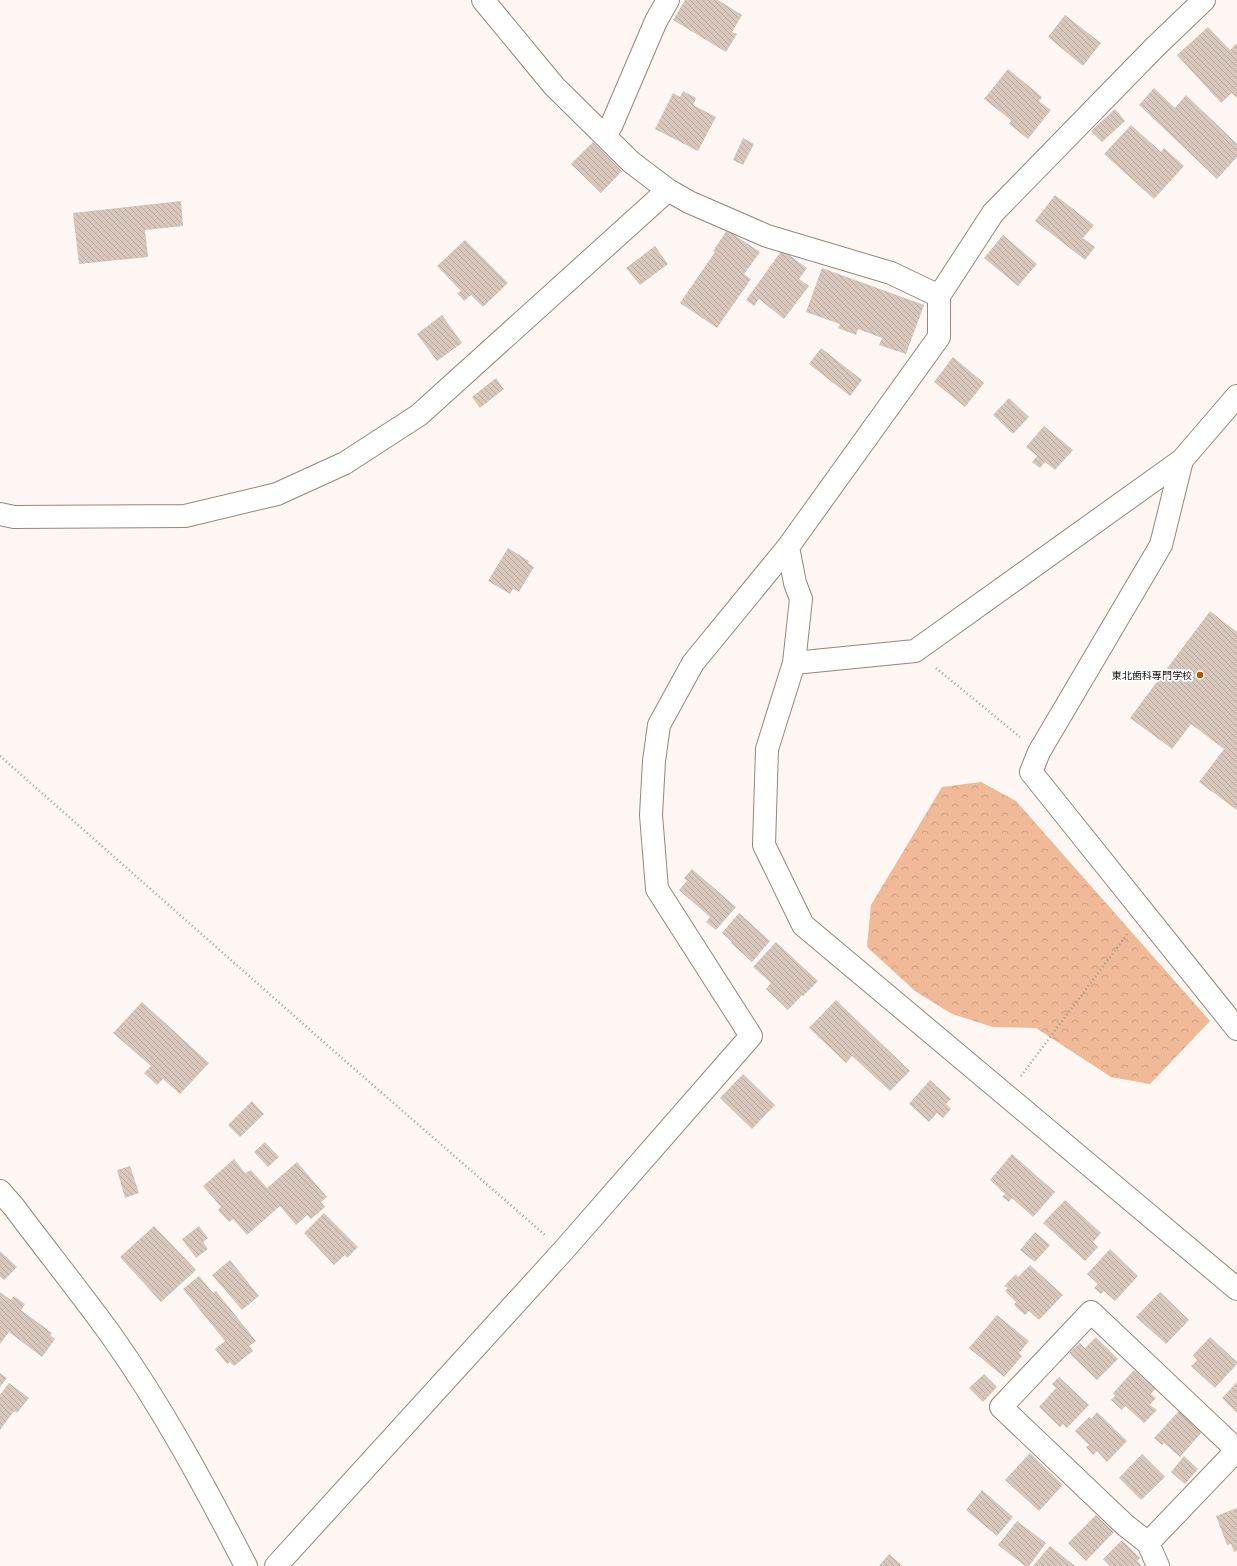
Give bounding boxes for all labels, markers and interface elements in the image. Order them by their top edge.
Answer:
place label: 東北歯科専門学校 [1112,670,1192,681]
marker: 東北歯科専門学校 [1195,670,1205,680]

